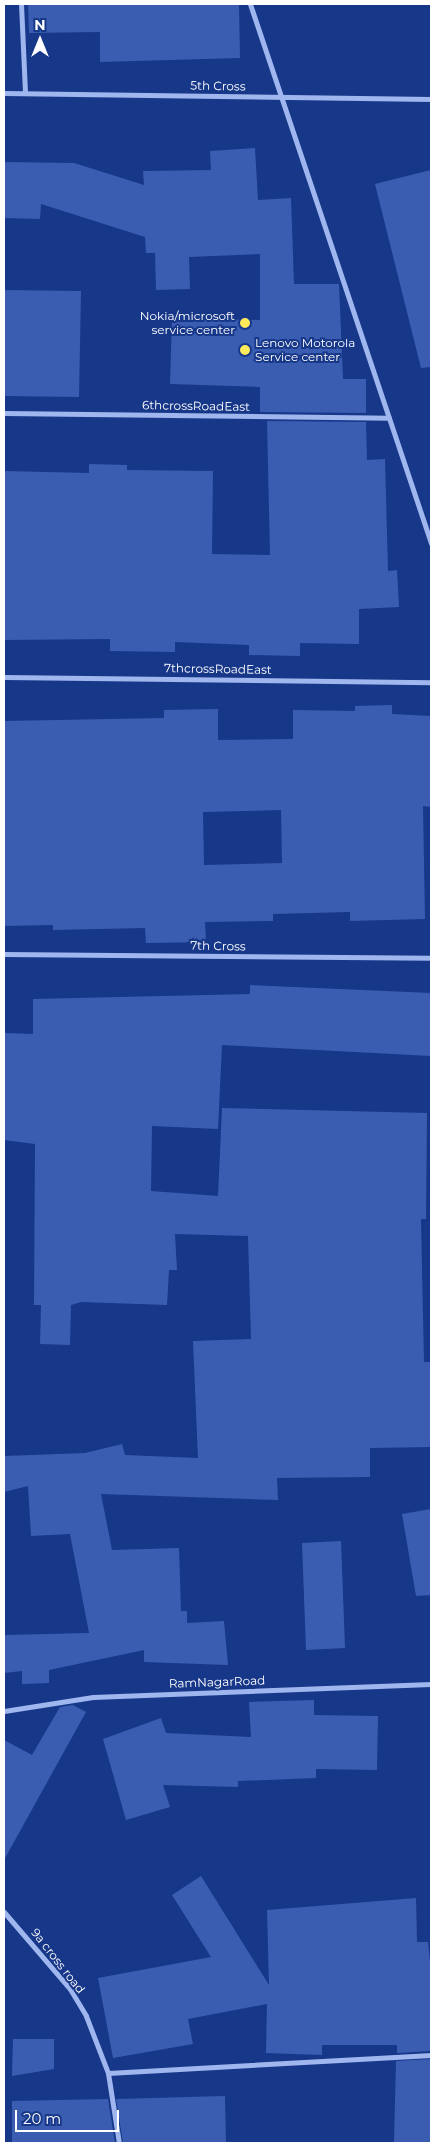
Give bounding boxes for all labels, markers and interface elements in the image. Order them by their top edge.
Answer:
north arrow [15,15,65,65]
text: N [34,16,46,34]
street label: 5th Cross [190,78,246,94]
place label: Nokia/microsoft service center [140,309,235,337]
marker: Nokia/microsoft service center [239,317,251,329]
place label: Lenovo Motorola Service center [255,336,355,364]
marker: Lenovo Motorola Service center [239,344,251,356]
street label: 6thcrossRoadEast [142,398,250,414]
street label: 7thcrossRoadEast [164,661,272,677]
street label: 7th Cross [190,938,246,954]
street label: RamNagarRoad [168,1673,266,1691]
street label: 9a cross road [28,1926,88,1996]
scale bar [18,2100,121,2132]
text: 20 m [23,2109,61,2128]

